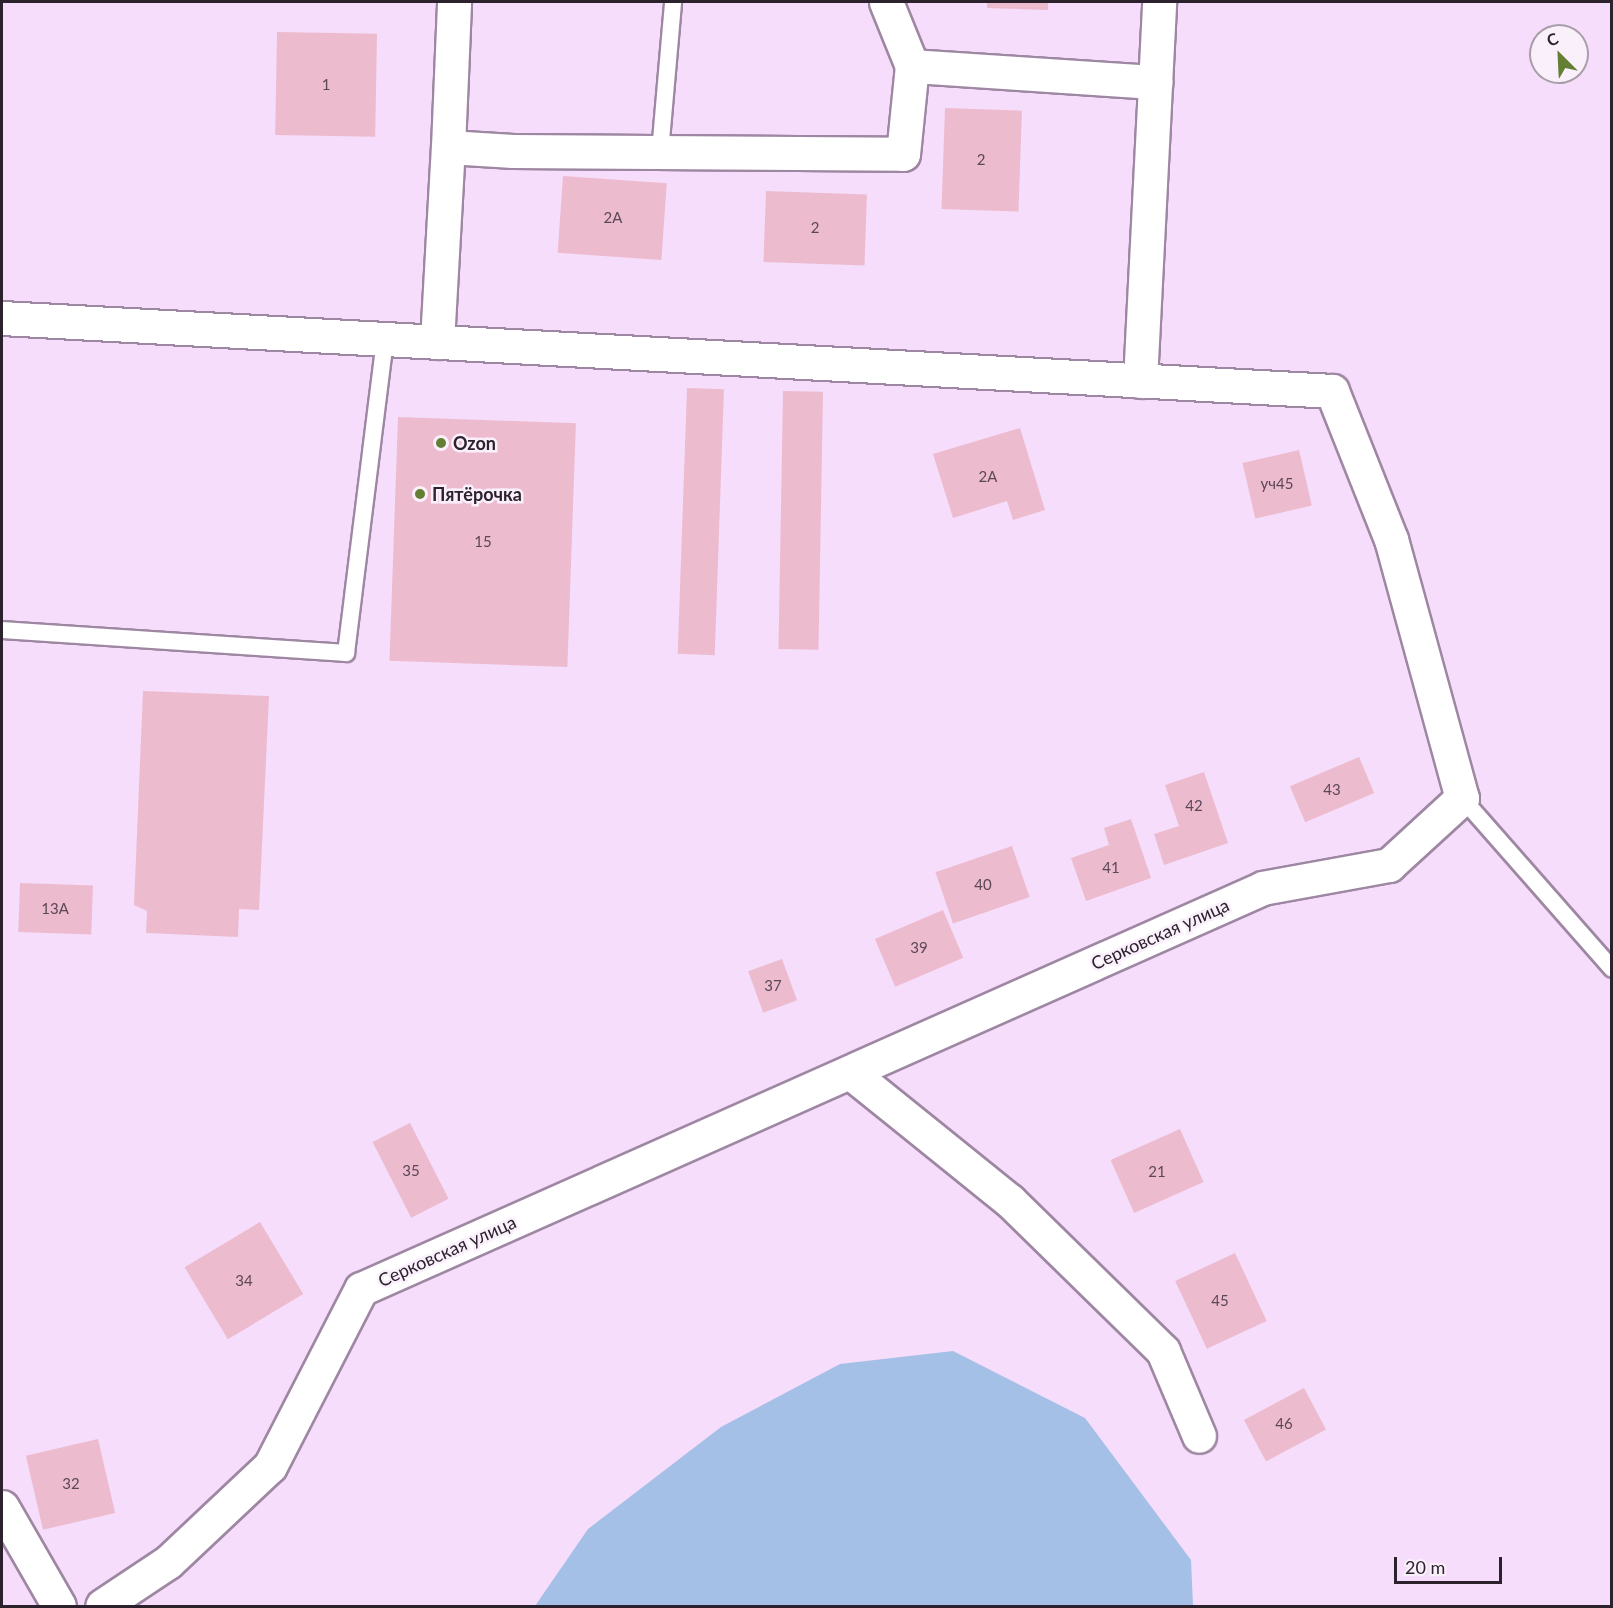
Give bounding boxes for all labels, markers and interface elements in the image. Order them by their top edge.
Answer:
north arrow [1529,24,1589,84]
text: С [1544,28,1561,50]
house number: 1 [322,76,330,94]
house number: 2 [977,151,985,169]
house number: 2А [604,209,622,227]
house number: 2 [811,219,819,237]
place label: Ozon [453,432,496,454]
marker: Ozon [434,436,448,450]
house number: 2А [979,468,997,486]
house number: уч45 [1261,475,1293,493]
place label: Пятёрочка [432,483,522,505]
marker: Пятёрочка [413,487,427,501]
house number: 15 [474,533,492,551]
house number: 43 [1323,781,1341,799]
house number: 42 [1185,797,1203,815]
house number: 41 [1102,859,1120,877]
house number: 40 [974,876,992,894]
street label: Серковская улица [1088,894,1232,974]
house number: 13А [41,900,69,918]
house number: 39 [910,939,928,957]
house number: 37 [764,977,782,995]
house number: 35 [402,1162,420,1180]
house number: 21 [1148,1163,1166,1181]
street label: Серковская улица [375,1211,519,1291]
house number: 34 [235,1272,253,1290]
house number: 45 [1211,1292,1229,1310]
house number: 46 [1275,1415,1293,1433]
house number: 32 [62,1475,80,1493]
scale bar [1397,1545,1505,1583]
text: 20 m [1405,1556,1445,1578]

